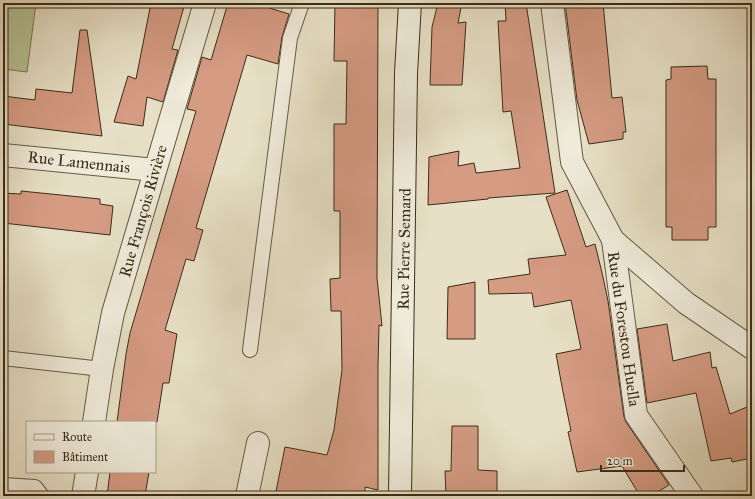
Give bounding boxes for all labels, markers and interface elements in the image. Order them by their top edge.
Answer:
street label: Rue François Rivière [115,142,171,279]
street label: Rue Lamennais [27,147,131,177]
street label: Rue Pierre Semard [393,188,415,310]
street label: Rue du Forestou Huella [604,250,644,408]
legend [26,421,156,473]
text: Route [62,430,92,444]
scale bar [601,447,684,473]
text: Bâtiment [62,450,109,464]
text: 20 m [607,454,633,468]

